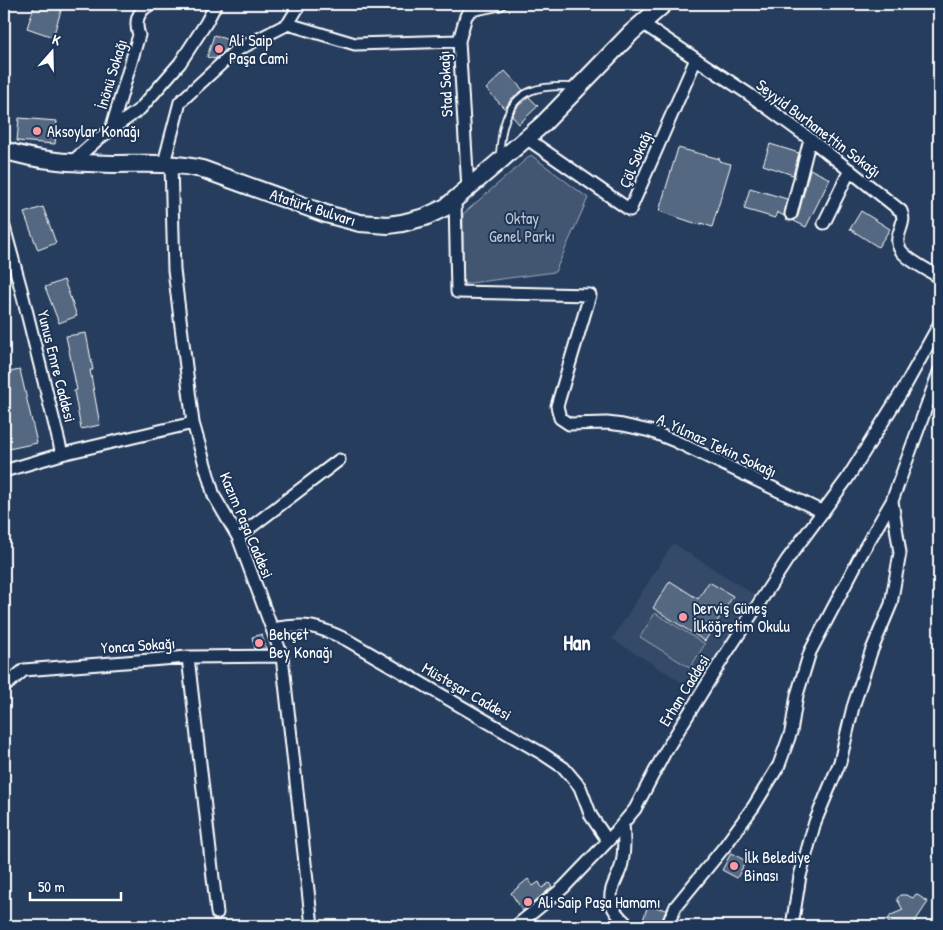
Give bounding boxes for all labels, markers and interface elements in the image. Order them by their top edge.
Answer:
north arrow [28,28,78,78]
text: K [50,29,64,50]
place label: Ali Saip Paşa Cami [229,29,289,69]
street label: İnönü Sokağı [90,36,132,112]
marker: Ali Saip Paşa Cami [213,43,225,55]
street label: Stad Sokağı [432,50,458,118]
street label: Seyyid Burhanettin Sokağı [752,74,886,182]
place label: Aksoylar Konağı [47,120,140,142]
marker: Aksoylar Konağı [31,125,43,137]
street label: Çöl Sokağı [613,127,657,191]
street label: Atatürk Bulvarı [267,183,359,231]
park label: Oktay Genel Parkı [489,207,555,247]
street label: Yunus Emre Caddesi [32,308,82,424]
street label: A. Yılmaz Tekin Sokağı [653,408,781,482]
street label: Kazım Paşa Caddesi [215,469,279,581]
place label: Derviş Güneş İlköğretim Okulu [693,597,791,637]
marker: Derviş Güneş İlköğretim Okulu [677,611,689,623]
place label: Behçet Bey Konağı [269,623,333,663]
district label: Han [563,628,591,657]
street label: Yonca Sokağı [100,631,176,659]
marker: Behçet Bey Konağı [253,637,265,649]
street label: Erhan Caddesi [653,650,715,730]
street label: Müsteşar Caddesi [418,657,516,725]
place label: İlk Belediye Binası [744,846,811,886]
marker: İlk Belediye Binası [728,860,740,872]
scale bar [30,870,121,902]
text: 50 m [38,876,65,897]
place label: Ali Saip Paşa Hamamı [538,891,661,913]
marker: Ali Saip Paşa Hamamı [522,896,534,908]

